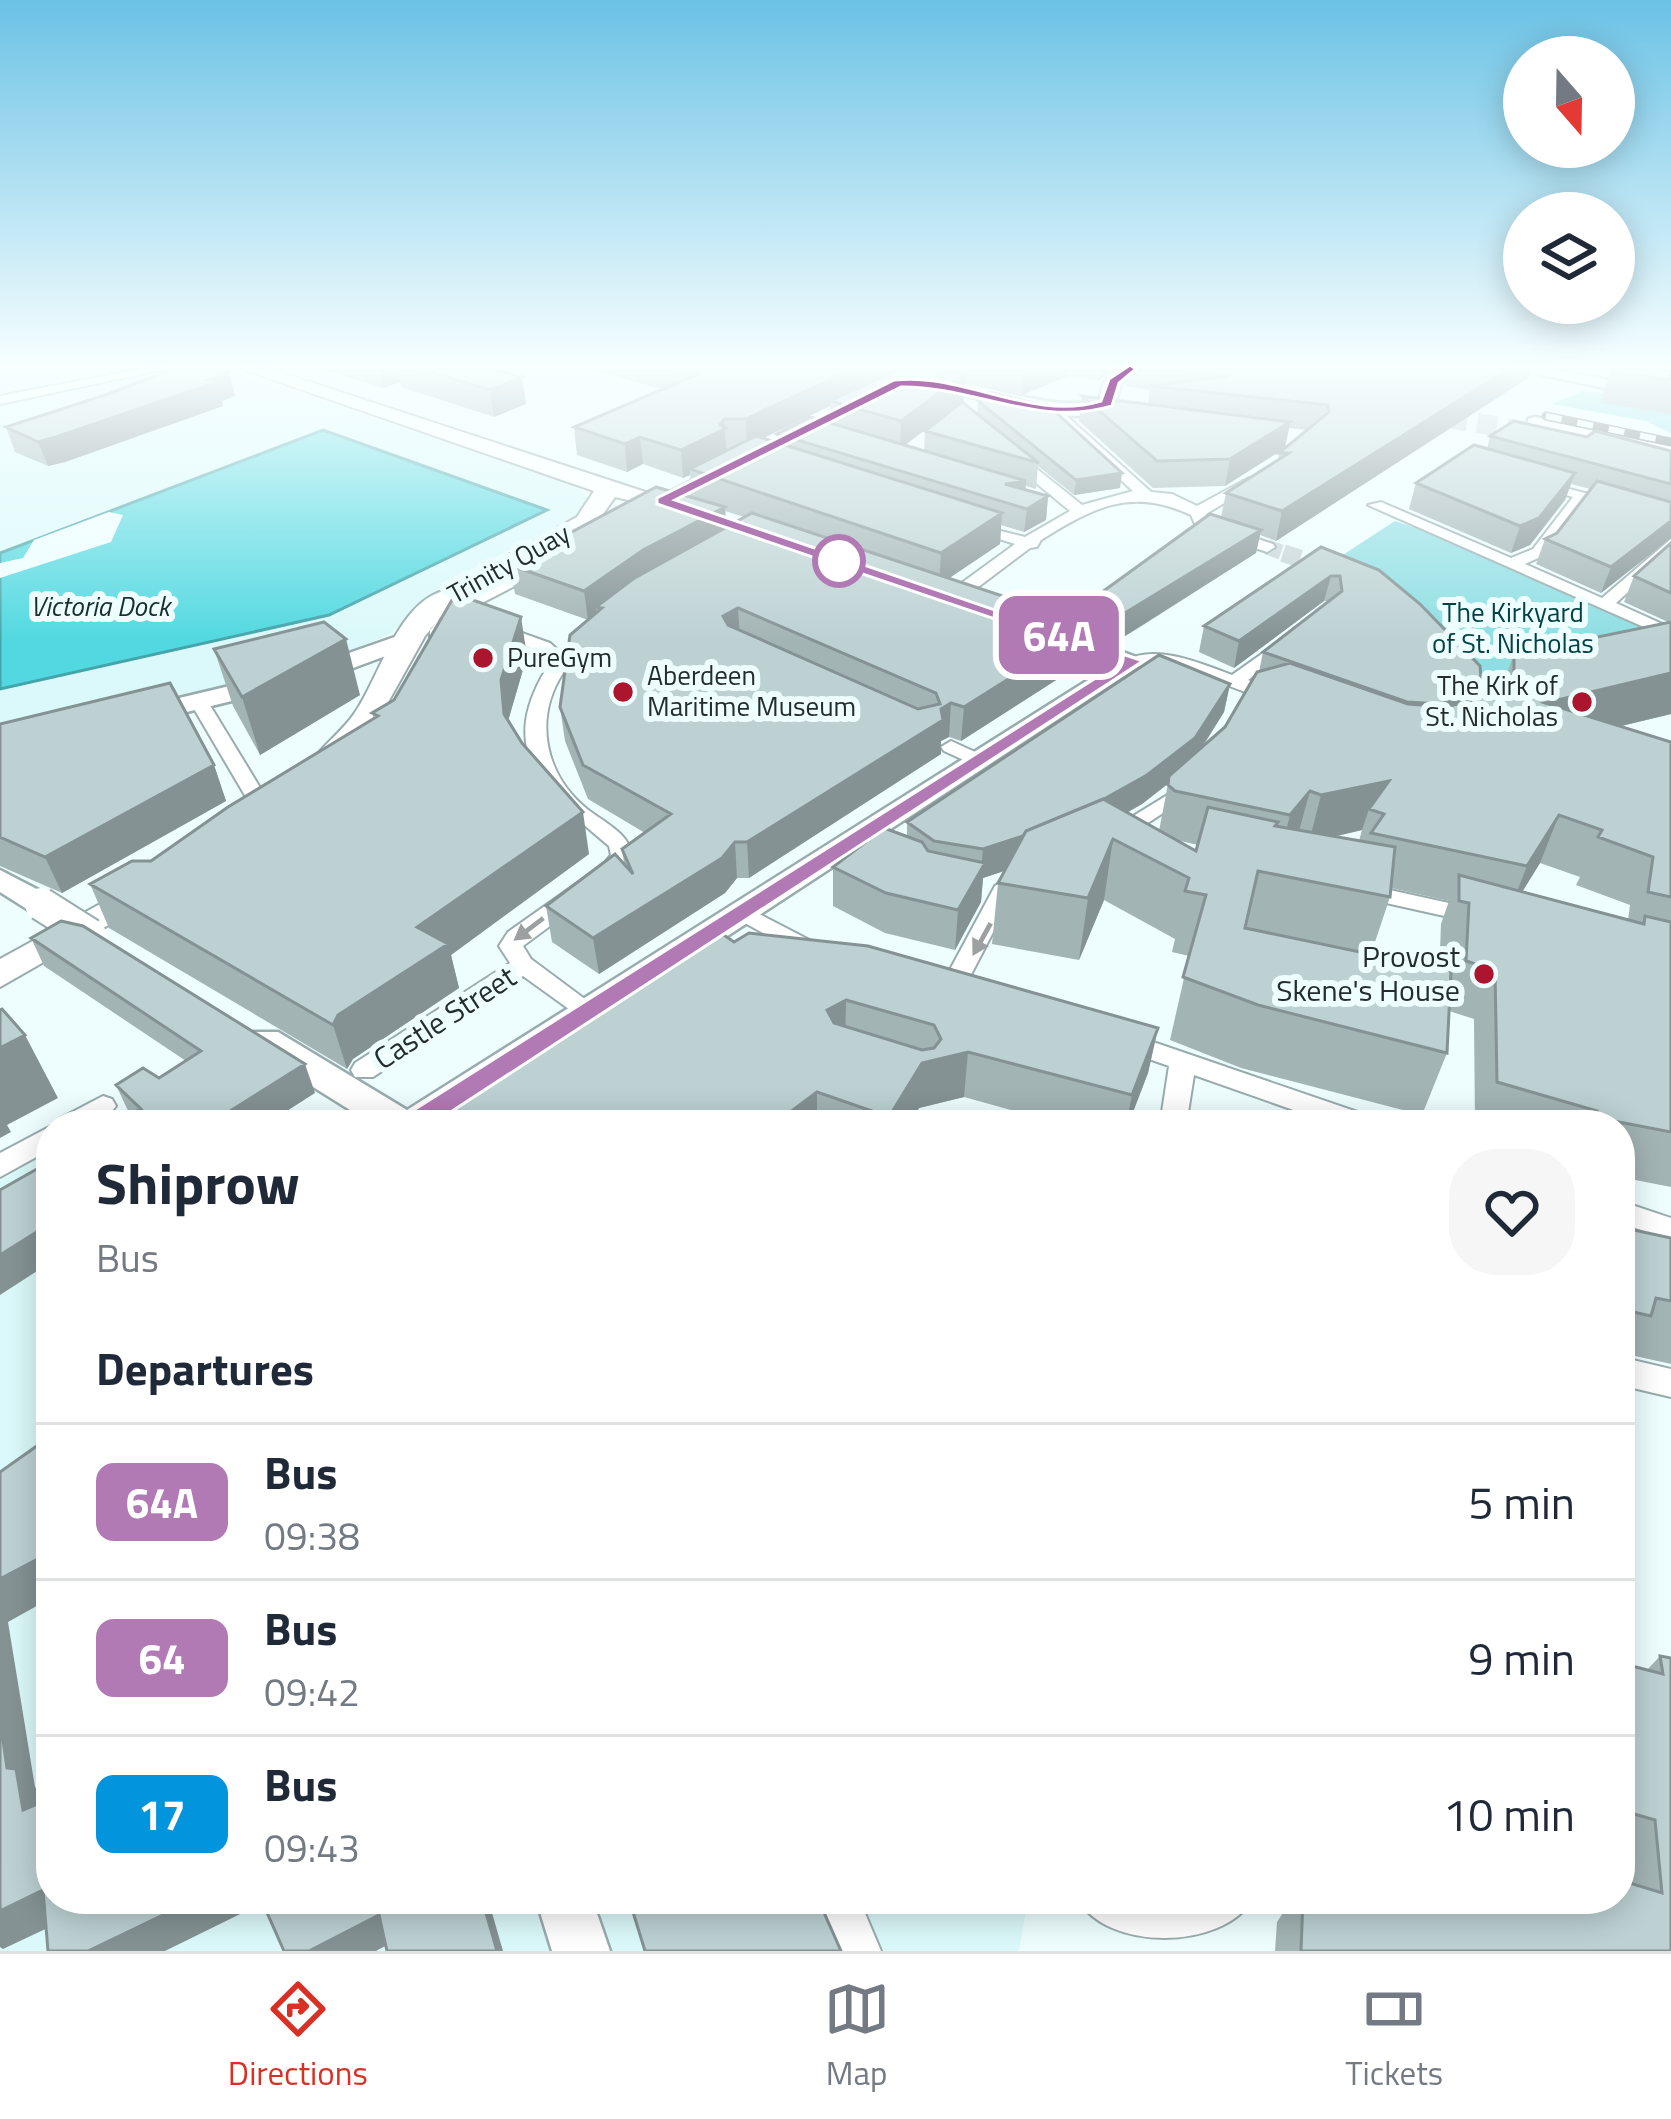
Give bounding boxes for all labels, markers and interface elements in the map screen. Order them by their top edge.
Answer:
north arrow [1503,36,1635,168]
map controls [1503,36,1635,324]
button: layers [1503,192,1635,324]
street label: Trinity Quay [439,512,577,613]
unlabelled marker [814,536,864,586]
water label: Victoria Dock [30,585,173,626]
park label: The Kirkyard of St. Nicholas [1432,591,1594,663]
line badge: 64A [990,596,1128,674]
text: 64A [1023,603,1095,667]
place label: PureGym [507,636,612,677]
marker: PureGym [470,645,496,671]
place label: Aberdeen Maritime Museum [647,654,856,726]
place label: The Kirk of St. Nicholas [1425,664,1558,736]
marker: Aberdeen Maritime Museum [610,679,636,705]
marker: The Kirk of St. Nicholas [1569,689,1595,715]
one-way arrow [513,917,544,941]
one-way arrow [972,922,993,957]
place label: Provost Skene's House [1276,933,1460,1013]
street label: Castle Street [364,954,525,1081]
marker: Provost Skene's House [1471,961,1497,987]
text: Shiprow [96,1139,300,1226]
button: heart [1449,1149,1575,1275]
text: Bus [96,1228,159,1287]
text: Departures [96,1334,314,1402]
text: Bus [264,1438,338,1506]
text: 5 min [1468,1468,1575,1536]
text: 64A [126,1470,198,1534]
text: 09:38 [264,1506,360,1565]
text: Bus [264,1594,338,1662]
text: 9 min [1468,1624,1575,1692]
text: 64 [138,1626,186,1690]
text: 09:42 [264,1662,360,1721]
text: Bus [264,1750,338,1818]
text: 10 min [1443,1780,1575,1848]
text: 17 [138,1782,186,1846]
text: 09:43 [264,1818,360,1877]
tab: Directions [228,1976,368,2098]
tab: Map [824,1976,890,2098]
tab: Tickets [1345,1976,1443,2098]

